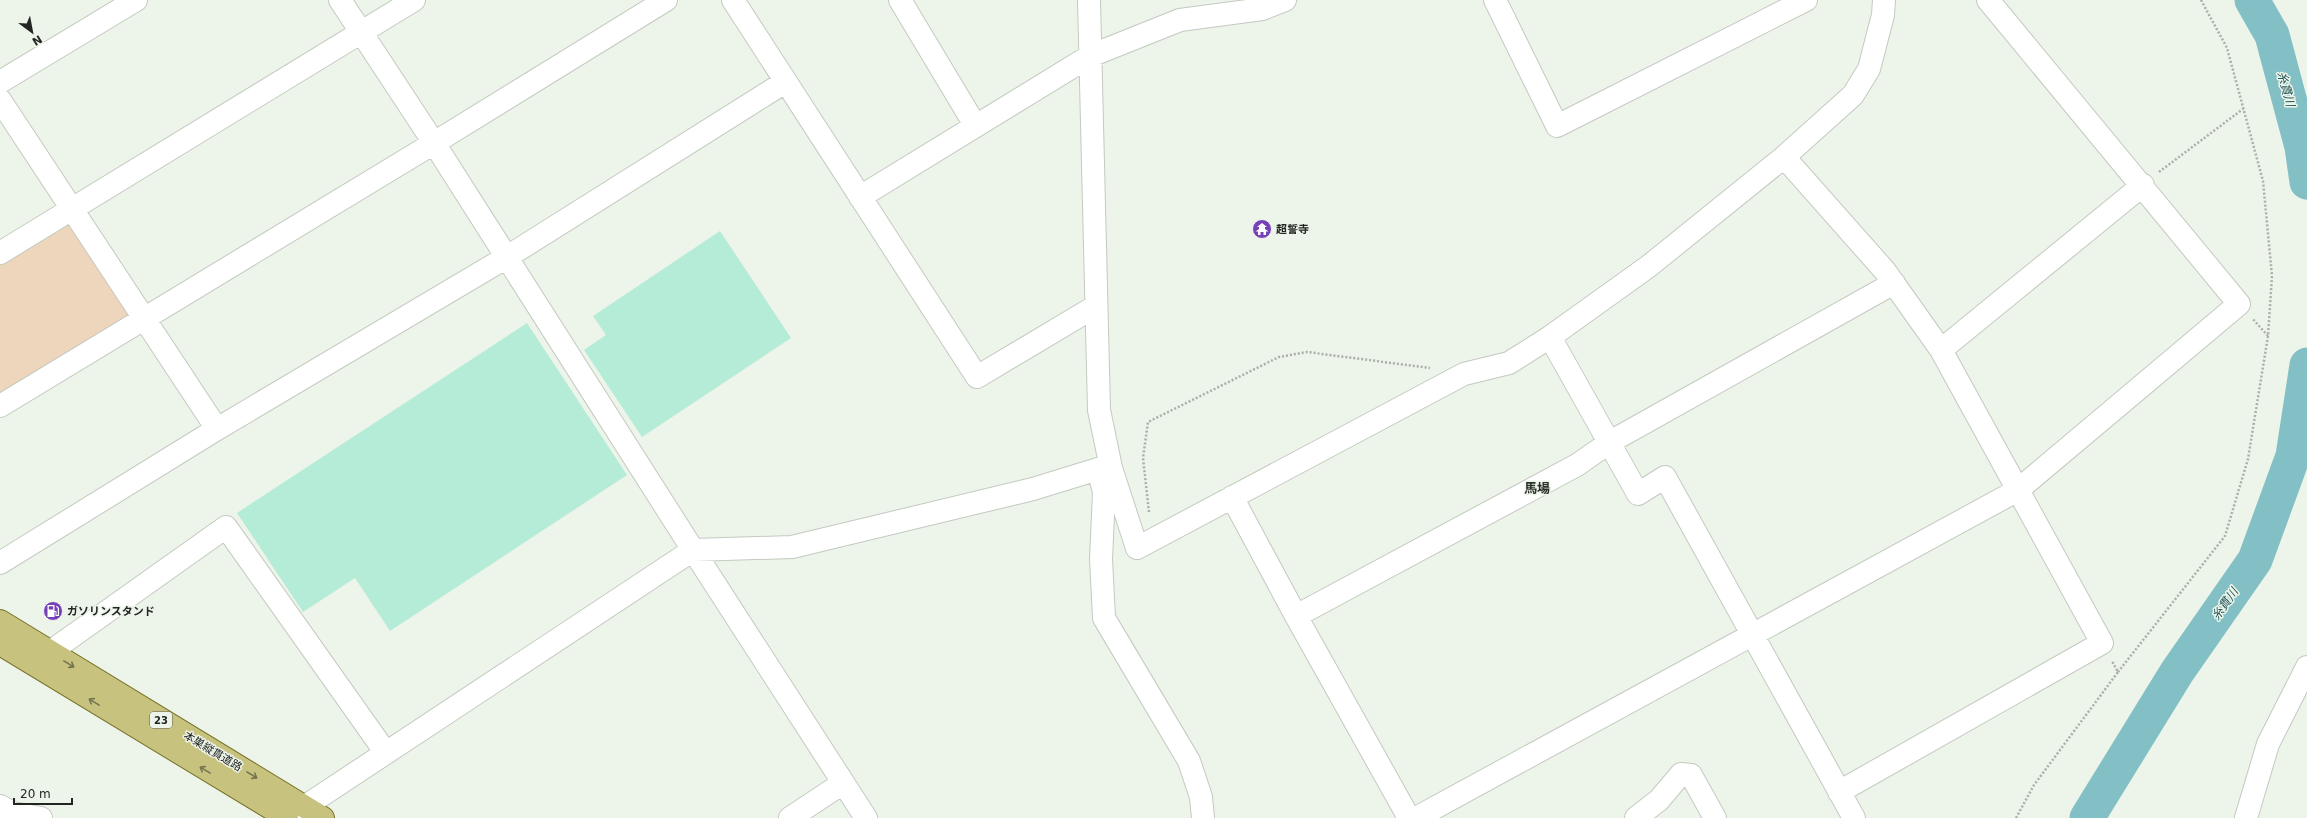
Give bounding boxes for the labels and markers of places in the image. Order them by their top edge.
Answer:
temple icon: 超誓寺 [1251,218,1273,240]
place label: 超誓寺 [1276,223,1309,236]
fuel station icon: ガソリンスタンド [42,600,64,622]
place label: ガソリンスタンド [67,605,155,618]

